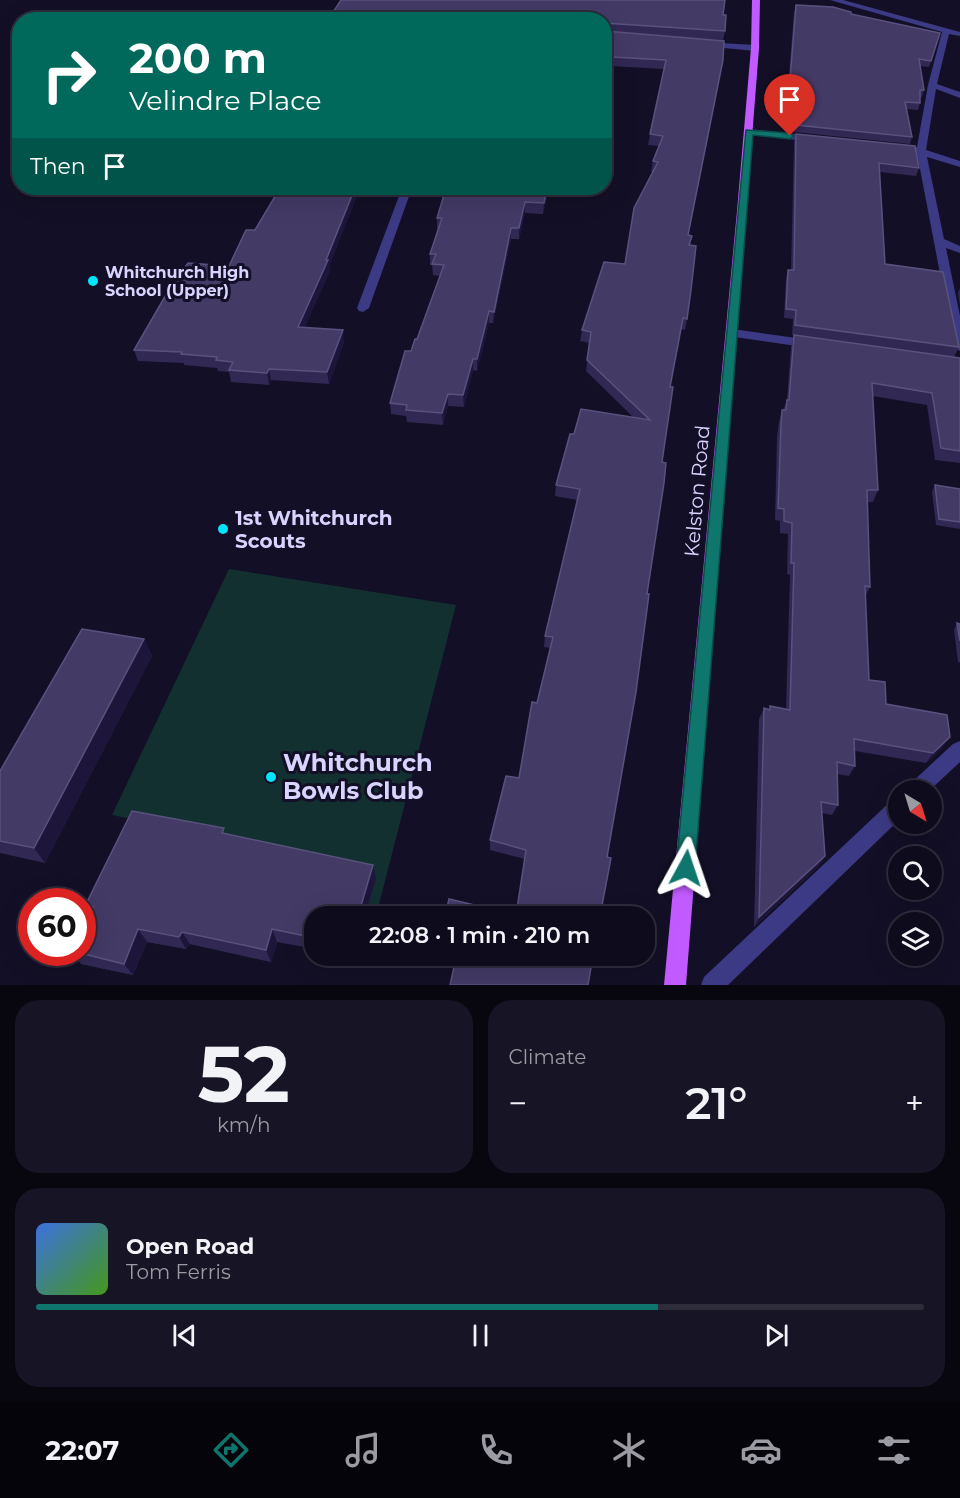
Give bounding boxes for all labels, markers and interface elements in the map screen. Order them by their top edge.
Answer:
text: 200 m [129,32,267,84]
icon: right [30,36,108,114]
pin [764,74,815,136]
icon: arrive [773,83,806,116]
text: Velindre Place [129,84,321,117]
icon: arrive [98,150,131,183]
text: Then [30,153,86,180]
place label: Whitchurch High School (Upper) [105,263,249,300]
marker: Whitchurch High School (Upper) [86,274,100,288]
street label: Kelston Road [679,424,715,558]
place label: 1st Whitchurch Scouts [235,506,393,553]
marker: 1st Whitchurch Scouts [216,522,230,536]
place label: Whitchurch Bowls Club [283,748,433,805]
marker: Whitchurch Bowls Club [264,770,278,784]
north arrow [888,780,942,834]
map controls [888,780,942,966]
position arrow [654,836,718,900]
button: search [888,846,942,900]
speed limit sign: 60 [18,888,96,966]
button: layers [888,912,942,966]
text: 22:08 · 1 min · 210 m [369,922,590,949]
text: 52 [198,1026,290,1122]
text: Climate [509,1045,586,1069]
text: 21° [685,1075,747,1130]
text: − [509,1083,527,1123]
text: + [905,1083,924,1123]
text: km/h [217,1113,270,1137]
text: Open Road [126,1233,254,1260]
text: Tom Ferris [126,1260,231,1284]
icon: previous [168,1319,201,1352]
icon: pause [464,1319,497,1352]
icon: next [760,1319,793,1352]
icon: directions [210,1429,252,1471]
icon: music [342,1429,384,1471]
icon: phone [475,1429,517,1471]
icon: climate [608,1429,650,1471]
icon: car [740,1429,782,1471]
icon: filters [873,1429,915,1471]
text: 22:07 [45,1434,119,1467]

